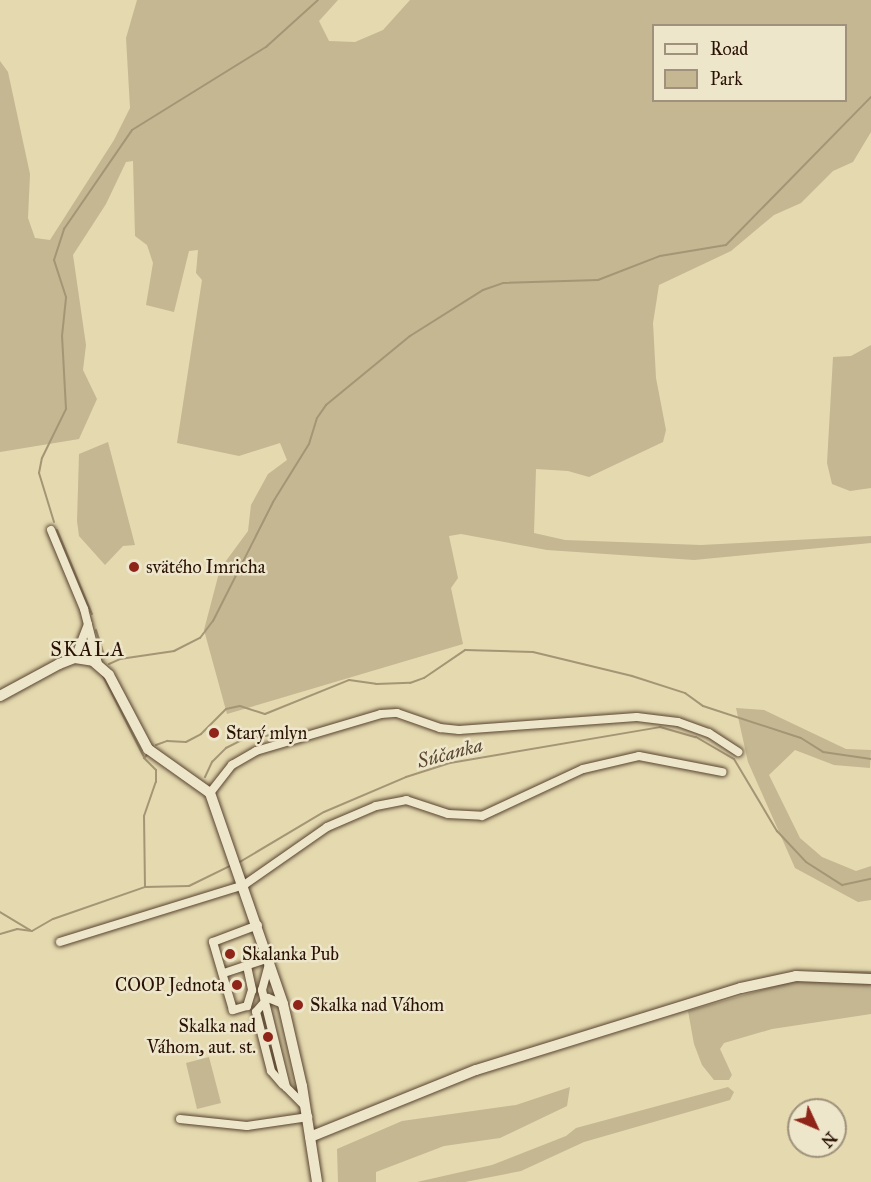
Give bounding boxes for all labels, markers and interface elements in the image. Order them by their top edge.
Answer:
legend [652,24,847,102]
text: Road [710,38,748,60]
text: Park [710,68,743,90]
place label: svätého Imricha [146,556,265,578]
marker: svätého Imricha [127,560,141,574]
district label: SKALA [50,637,126,661]
place label: Starý mlyn [226,722,307,744]
marker: Starý mlyn [207,726,221,740]
water label: Súčanka [415,733,485,773]
place label: Skalanka Pub [242,943,339,965]
marker: Skalanka Pub [223,947,237,961]
place label: COOP Jednota [115,974,225,996]
marker: COOP Jednota [230,978,244,992]
place label: Skalka nad Váhom [310,994,444,1016]
marker: Skalka nad Váhom [291,998,305,1012]
place label: Skalka nad Váhom, aut. st. [147,1016,256,1058]
marker: Skalka nad Váhom, aut. st. [261,1030,275,1044]
north arrow [787,1098,847,1158]
text: N [817,1128,840,1151]

